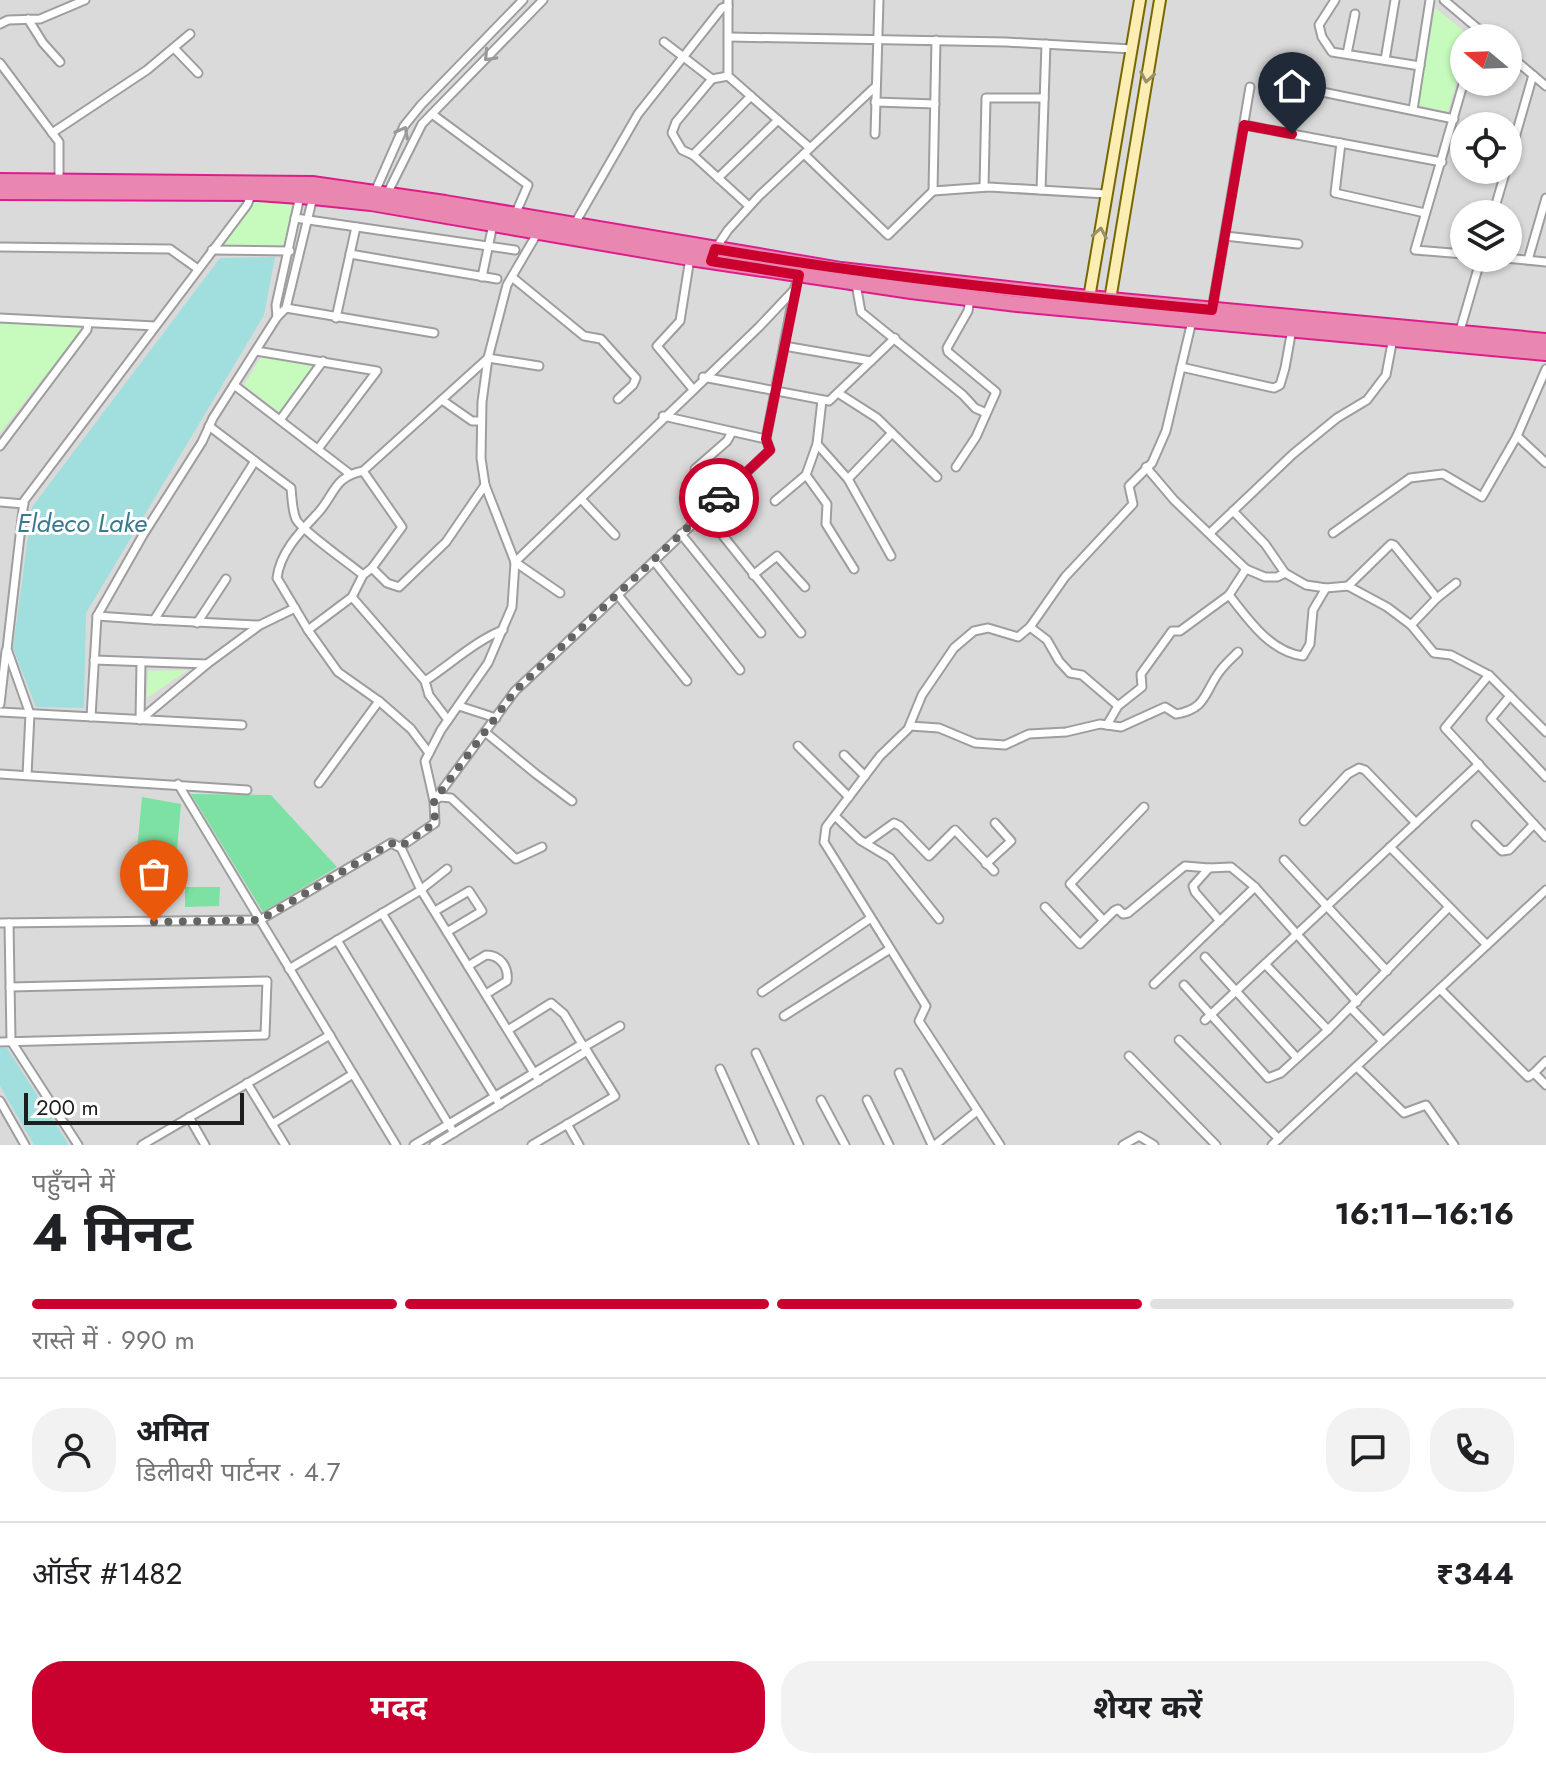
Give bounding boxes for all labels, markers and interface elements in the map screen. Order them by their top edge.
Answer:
north arrow [1450,24,1522,96]
map controls [1450,24,1522,272]
one-way arrow [484,47,498,61]
pin [1258,52,1326,134]
icon: home [1270,64,1314,108]
one-way arrow [1140,70,1157,84]
button: locate [1450,112,1522,184]
one-way arrow [393,126,408,140]
button: layers [1450,200,1522,272]
one-way arrow [1090,227,1107,240]
courier [679,458,759,538]
icon: car [697,476,741,520]
water label: Eldeco Lake [17,504,147,542]
pin [120,840,188,922]
icon: bag [132,852,176,896]
scale bar [24,1089,244,1125]
text: 200 m [36,1091,99,1123]
text: पहुँचने में [32,1164,115,1202]
text: 16:11–16:16 [1335,1192,1514,1235]
text: 4 मिनट [32,1195,193,1271]
text: रास्ते में · 990 m [32,1321,195,1359]
button: person [32,1408,116,1492]
button: chat [1326,1408,1410,1492]
button: phone [1430,1408,1514,1492]
text: अमित [136,1409,209,1452]
text: डिलीवरी पार्टनर · 4.7 [136,1453,340,1491]
text: ऑर्डर #1482 [32,1552,183,1595]
text: ₹344 [1436,1552,1514,1595]
button: मदद [32,1661,765,1753]
button: शेयर करें [781,1661,1514,1753]

